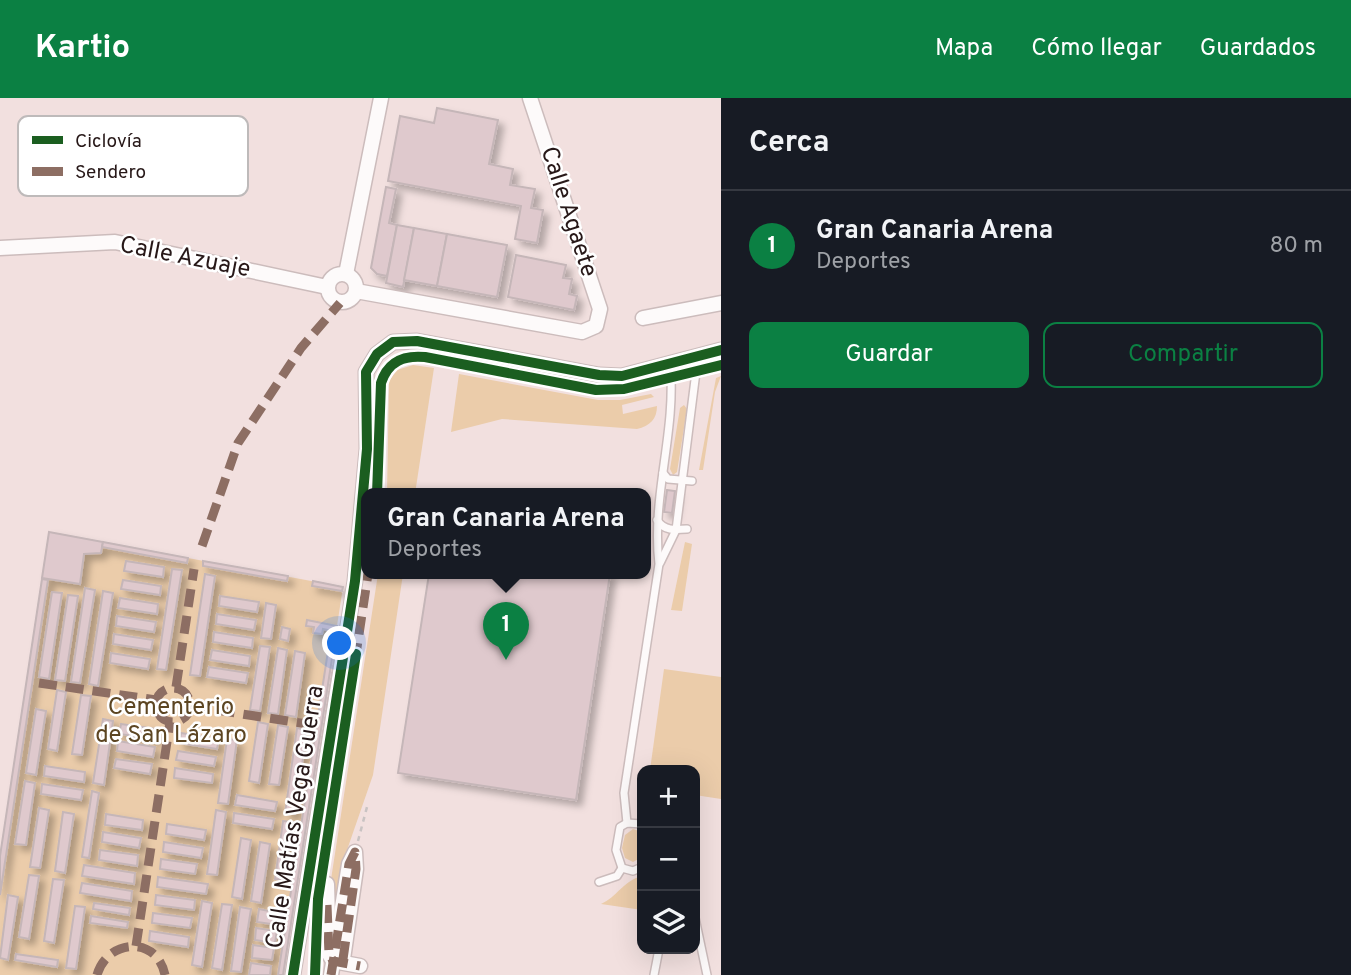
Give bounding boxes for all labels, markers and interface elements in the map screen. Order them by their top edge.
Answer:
text: Kartio [35,28,130,70]
text: Mapa [935,34,993,64]
text: Cómo llegar [1031,34,1162,64]
text: Guardados [1200,34,1316,64]
legend [18,116,248,196]
text: Cerca [749,125,829,162]
text: Ciclovía [75,130,142,154]
street label: Calle Agaete [533,143,603,281]
text: Sendero [75,161,146,185]
text: Gran Canaria Arena [816,215,1053,248]
street label: Calle Azuaje [117,231,253,285]
text: 1 [767,232,777,261]
text: 80 m [1270,232,1323,261]
text: Deportes [816,248,911,277]
button: Guardar [749,322,1029,388]
button: Compartir [1043,322,1323,388]
popup [361,488,651,579]
text: Gran Canaria Arena [387,503,625,536]
text: Deportes [387,536,482,565]
pin: 1 [483,602,529,660]
your location [322,626,356,660]
street label: Calle Matías Vega Guerra [260,683,332,951]
park label: Cementerio de San Lázaro [95,693,247,751]
map controls [637,765,700,954]
button: + [637,765,700,828]
button: − [637,828,700,891]
button: layers [637,891,700,954]

